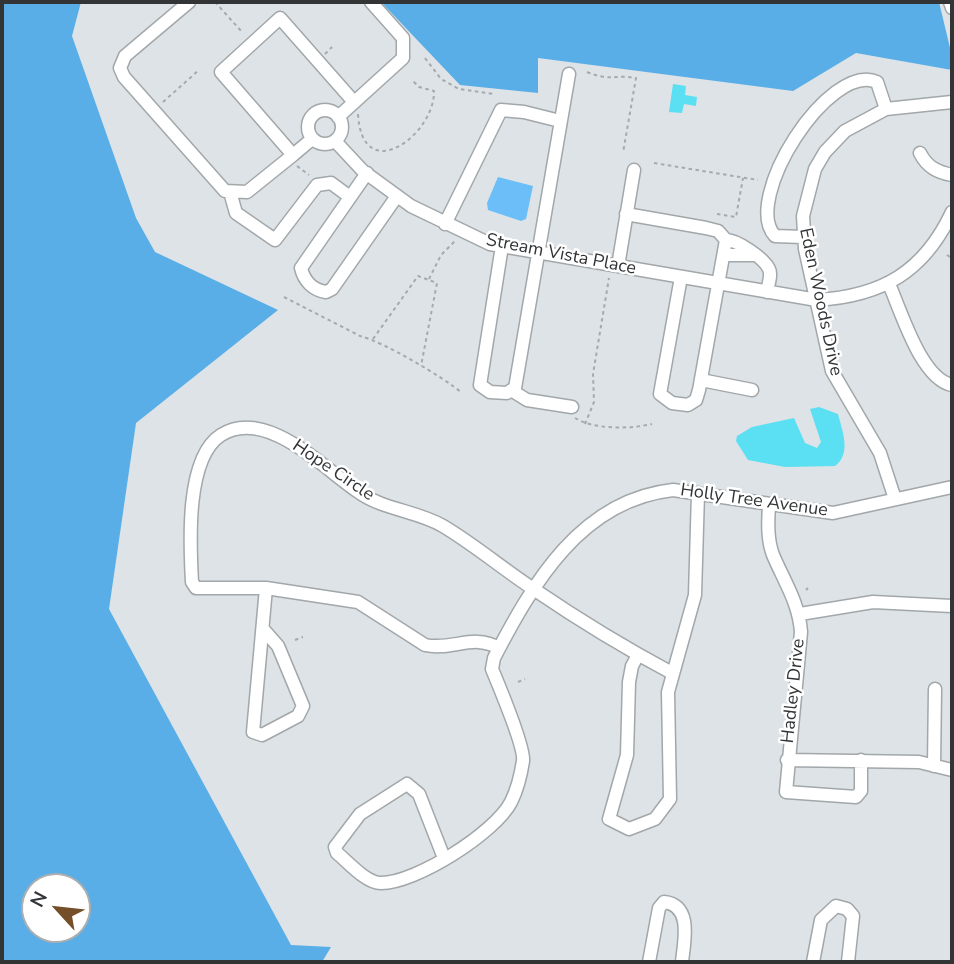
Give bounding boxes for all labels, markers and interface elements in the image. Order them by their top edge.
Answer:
street label: Eden Woods Drive [794,226,846,378]
street label: Stream Vista Place [484,230,638,280]
street label: Hope Circle [288,436,378,506]
street label: Holly Tree Avenue [679,480,829,522]
street label: Hadley Drive [778,638,810,744]
north arrow [21,873,91,943]
text: N [24,887,54,912]

